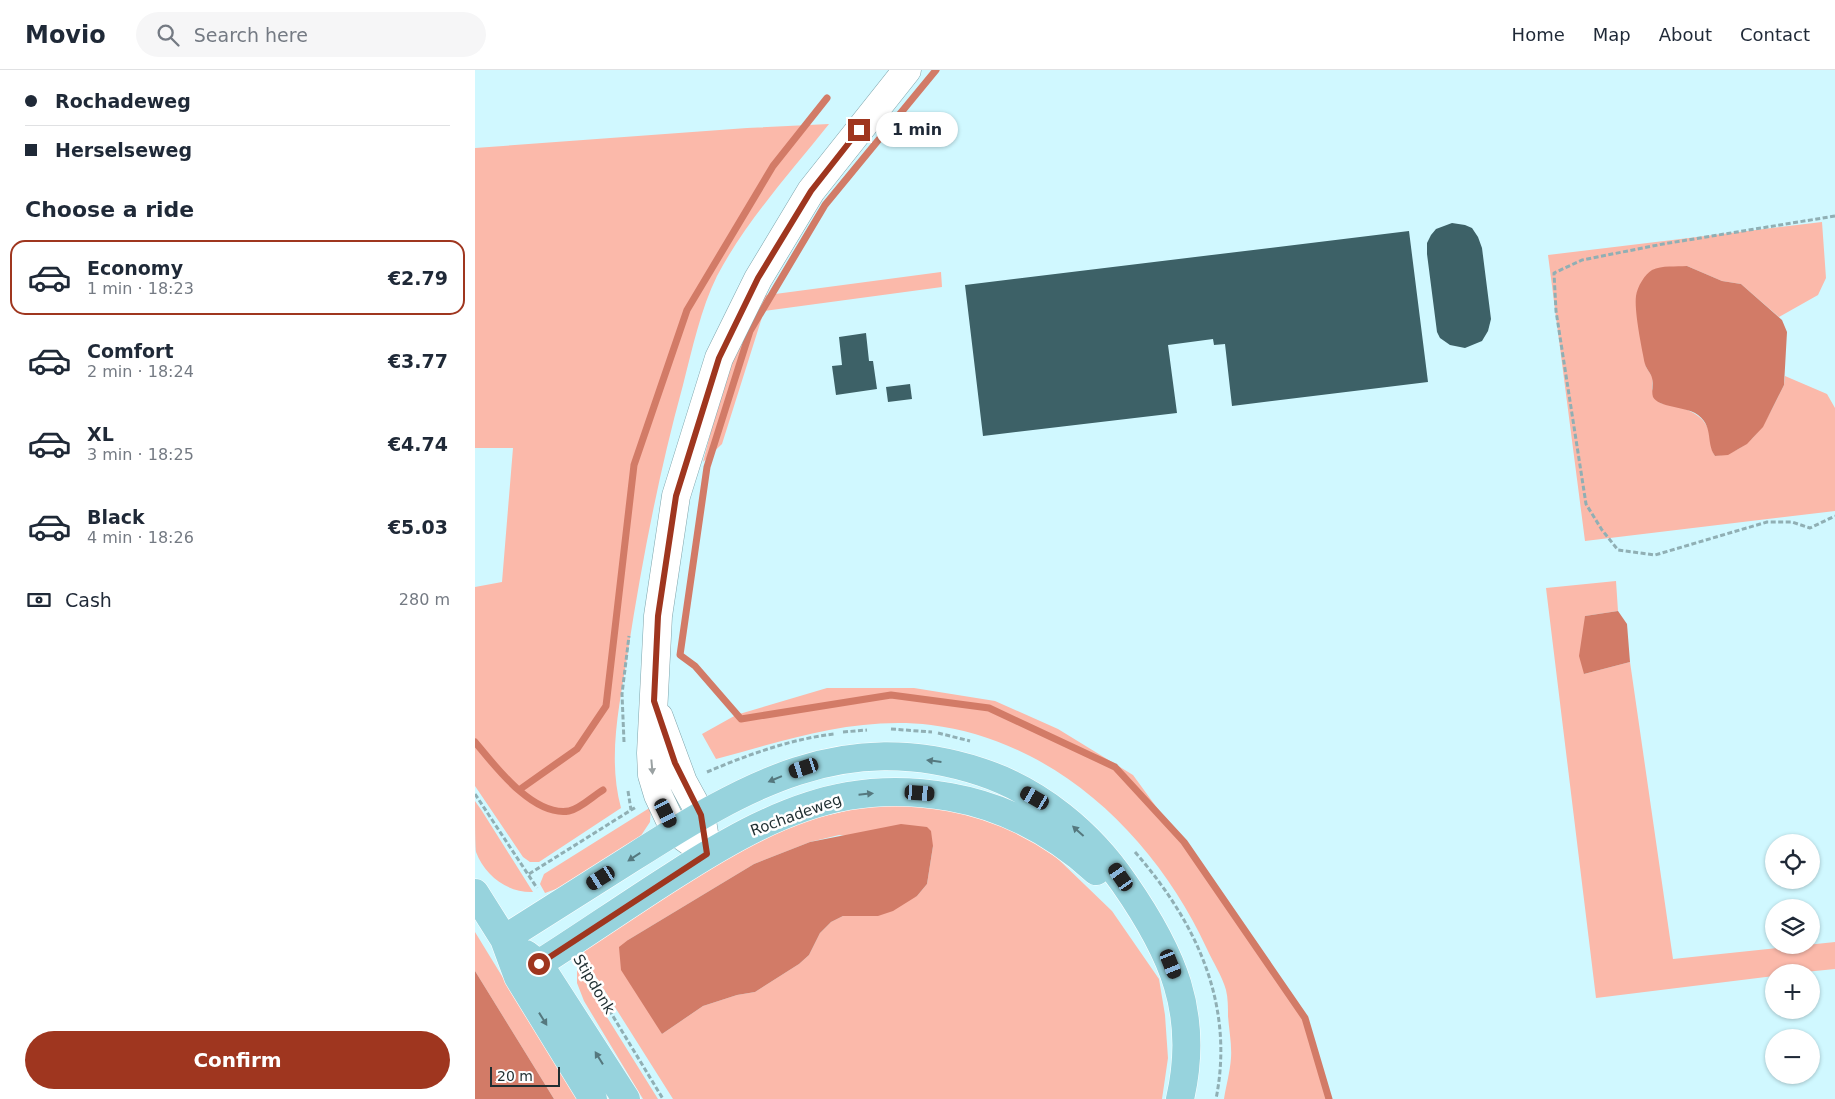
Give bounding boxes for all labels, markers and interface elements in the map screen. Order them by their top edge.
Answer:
search box [136,12,486,57]
text: Movio [25,21,106,49]
icon: search [154,21,182,49]
text: Search here [194,24,308,46]
text: Home [1512,24,1565,45]
text: Map [1593,24,1631,45]
text: About [1659,24,1712,45]
text: Contact [1740,24,1810,45]
text: Rochadeweg [55,90,191,112]
callout: 1 min [877,112,959,148]
route end [848,119,870,141]
text: 1 min [892,120,942,139]
text: Herselseweg [55,139,192,161]
text: Choose a ride [25,197,194,222]
icon: car [27,255,72,300]
text: Economy [87,257,183,279]
text: €2.79 [388,267,448,289]
text: 1 min · 18:23 [87,279,194,298]
icon: car [27,338,72,383]
text: Comfort [87,340,174,362]
text: €3.77 [388,350,448,372]
text: 2 min · 18:24 [87,362,194,381]
icon: car [27,421,72,466]
text: XL [87,423,114,445]
text: €4.74 [388,433,448,455]
text: 3 min · 18:25 [87,445,194,464]
icon: car [27,504,72,549]
text: Black [87,506,145,528]
text: €5.03 [388,516,448,538]
text: 4 min · 18:26 [87,528,194,547]
icon: cash [25,586,53,614]
text: Cash [65,589,112,611]
text: 280 m [399,590,450,609]
car [787,756,820,780]
one-way arrow [926,757,942,765]
one-way arrow [648,759,656,775]
one-way arrow [768,775,782,783]
car [904,784,935,802]
car [1018,784,1051,812]
street label: Rochadeweg [748,790,844,840]
one-way arrow [858,790,874,798]
car [652,796,679,830]
one-way arrow [1072,825,1085,836]
map controls [1765,834,1820,1084]
button: locate [1765,834,1820,889]
one-way arrow [627,853,640,862]
car [1106,860,1135,894]
car [584,864,617,892]
button: layers [1765,899,1820,954]
car [1158,947,1183,981]
street label: Stipdonk [569,951,619,1017]
route start [528,953,550,975]
button: + [1765,964,1820,1019]
one-way arrow [539,1012,548,1025]
button: − [1765,1029,1820,1084]
button: Confirm [25,1031,450,1089]
one-way arrow [595,1051,604,1064]
scale bar [490,1064,560,1087]
text: 20 m [497,1068,533,1084]

